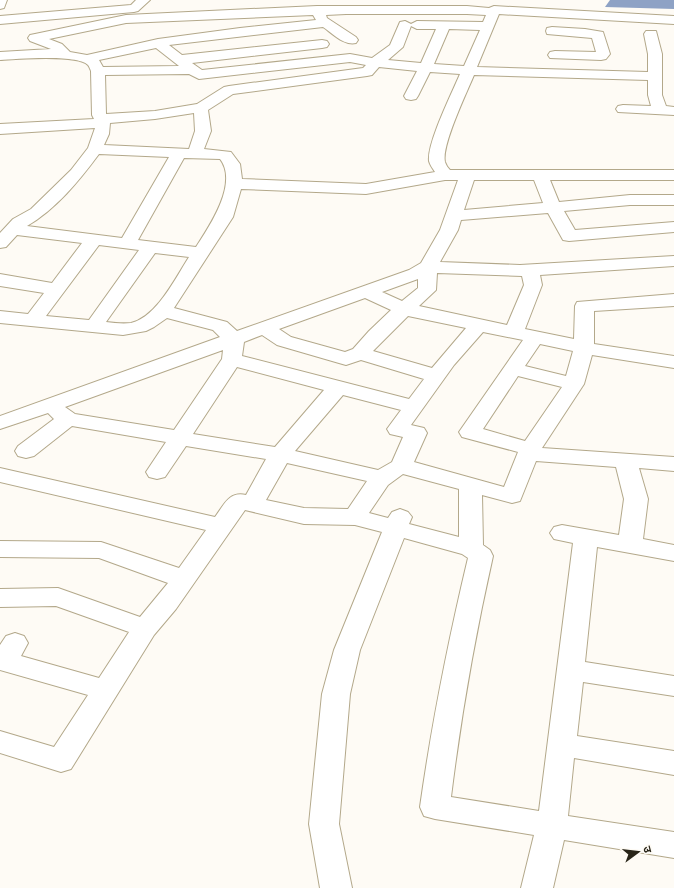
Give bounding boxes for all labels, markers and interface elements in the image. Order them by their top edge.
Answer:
north arrow [618,832,658,872]
text: उ [641,845,654,855]

